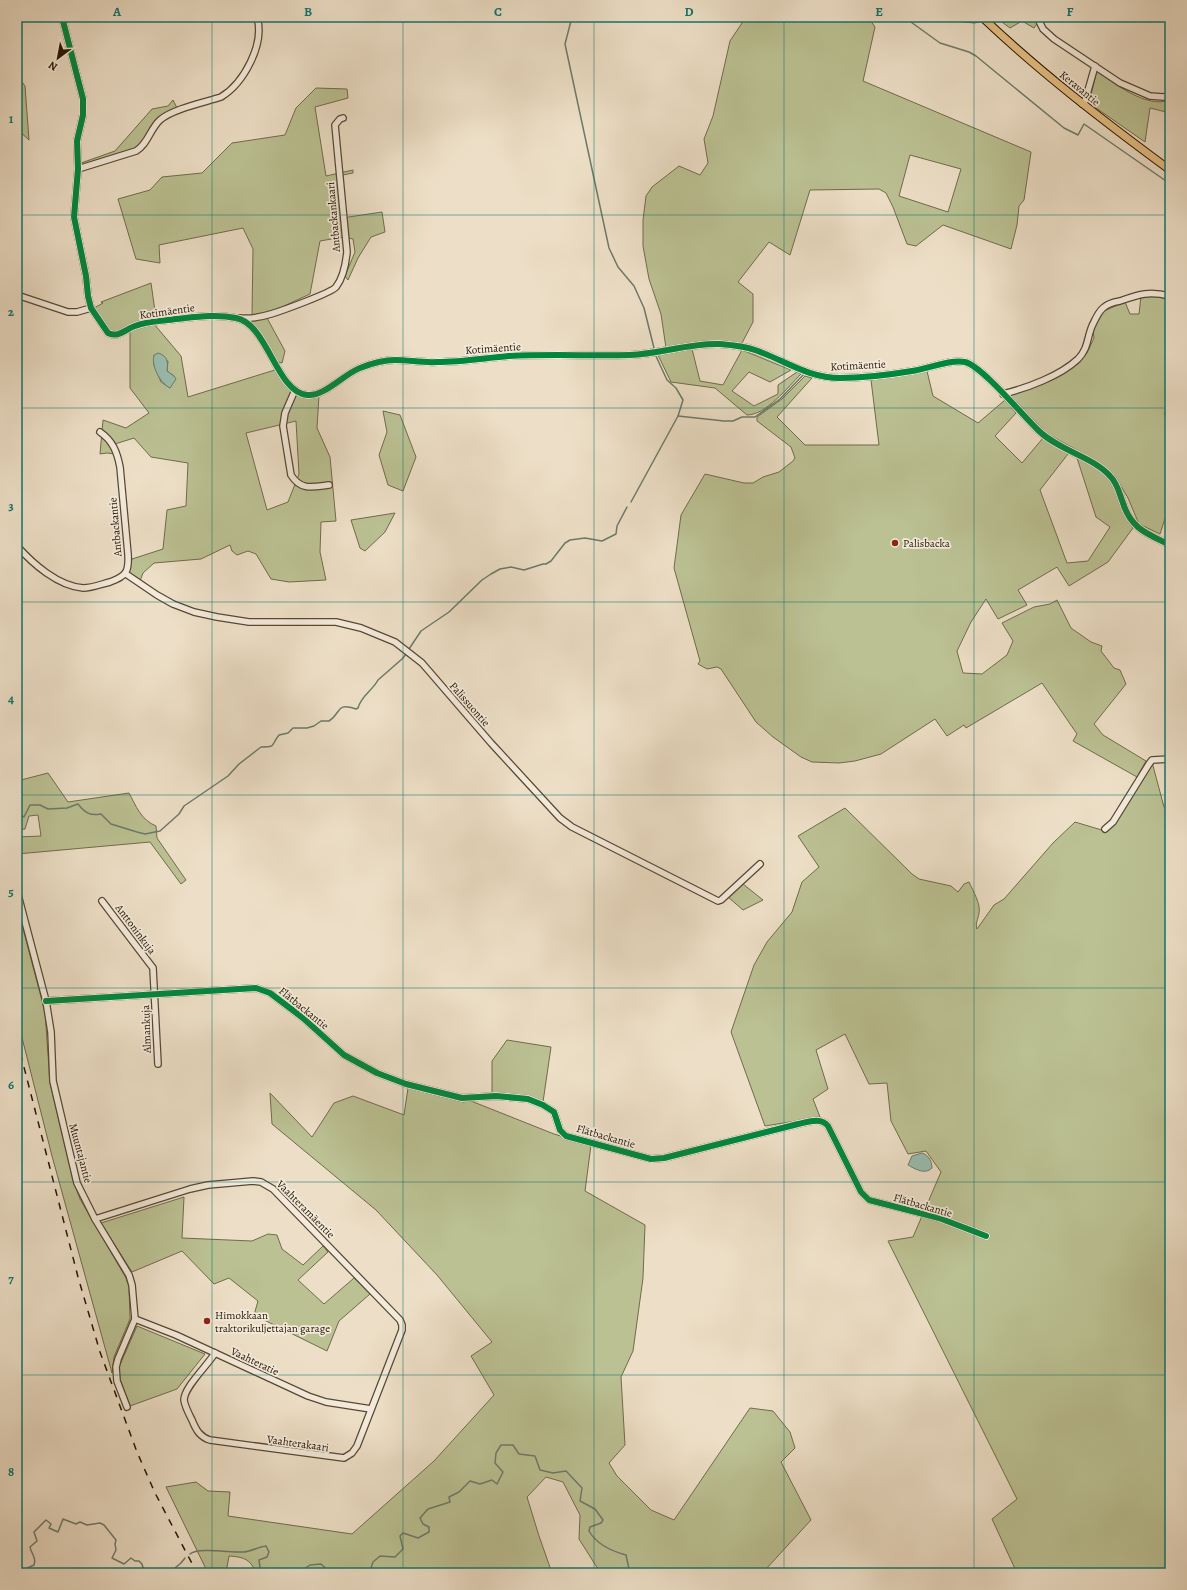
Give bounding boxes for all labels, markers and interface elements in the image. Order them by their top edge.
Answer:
text: A [112,3,122,20]
text: B [304,3,312,20]
text: C [494,3,502,20]
text: D [684,3,694,20]
text: E [875,3,883,20]
text: F [1067,3,1074,20]
north arrow [38,38,78,78]
text: N [46,58,60,75]
street label: Keravantie [1056,67,1103,109]
text: 1 [9,110,14,127]
street label: Antbackankaari [323,181,344,254]
street label: Kotimäentie [138,300,196,323]
text: 2 [8,303,15,320]
street label: Kotimäentie [465,339,521,358]
street label: Kotimäentie [830,357,886,374]
text: 3 [8,497,14,514]
street label: Antbackantie [105,497,126,558]
place label: Palisbacka [903,536,951,551]
marker: Palisbacka [890,538,900,548]
street label: Palissuontie [446,679,493,730]
text: 4 [8,690,14,707]
text: 5 [8,883,14,900]
street label: Anttoninkuja [111,900,160,958]
street label: Flätbackantie [275,984,332,1033]
street label: Almankuja [138,1004,155,1054]
text: 6 [8,1076,14,1093]
street label: Flätbackantie [575,1121,637,1152]
street label: Muuntajantie [65,1122,96,1185]
street label: Vaahteramäentie [273,1176,338,1242]
street label: Flätbackantie [892,1190,954,1221]
text: 7 [8,1270,14,1287]
place label: Himokkaan traktorikuljettajan garage [215,1308,330,1336]
marker: Himokkaan traktorikuljettajan garage [202,1316,212,1326]
street label: Vaahteratie [227,1343,281,1379]
street label: Vaahterakaari [265,1432,330,1455]
text: 8 [8,1463,14,1480]

